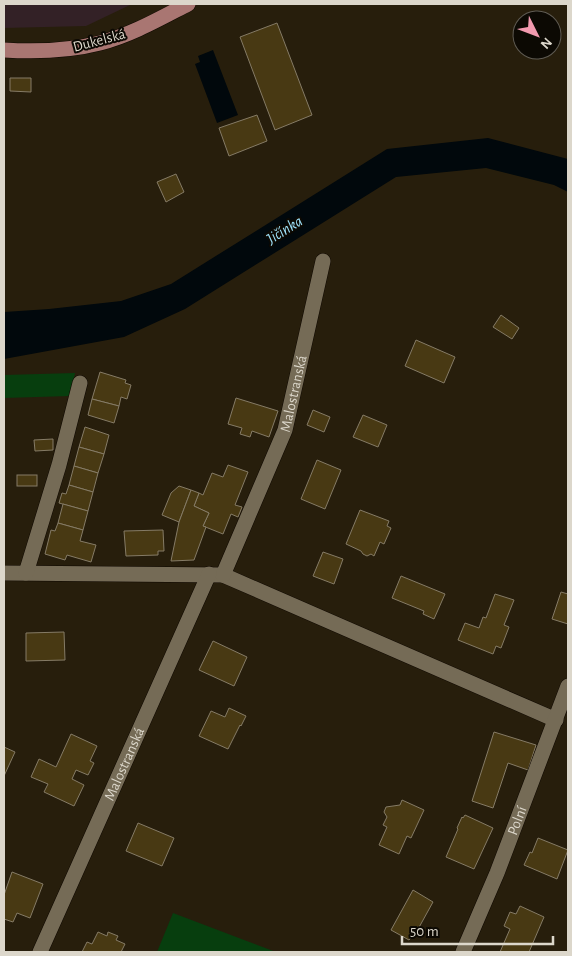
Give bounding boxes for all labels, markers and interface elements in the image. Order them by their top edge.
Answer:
north arrow [512,10,562,60]
street label: Dukelská [71,26,127,55]
text: N [537,35,554,51]
water label: Jičínka [263,213,305,247]
street label: Malostranská [278,354,310,434]
street label: Malostranská [102,725,147,803]
street label: Polní [505,804,530,837]
scale bar [402,914,553,946]
text: 50 m [410,924,439,939]

